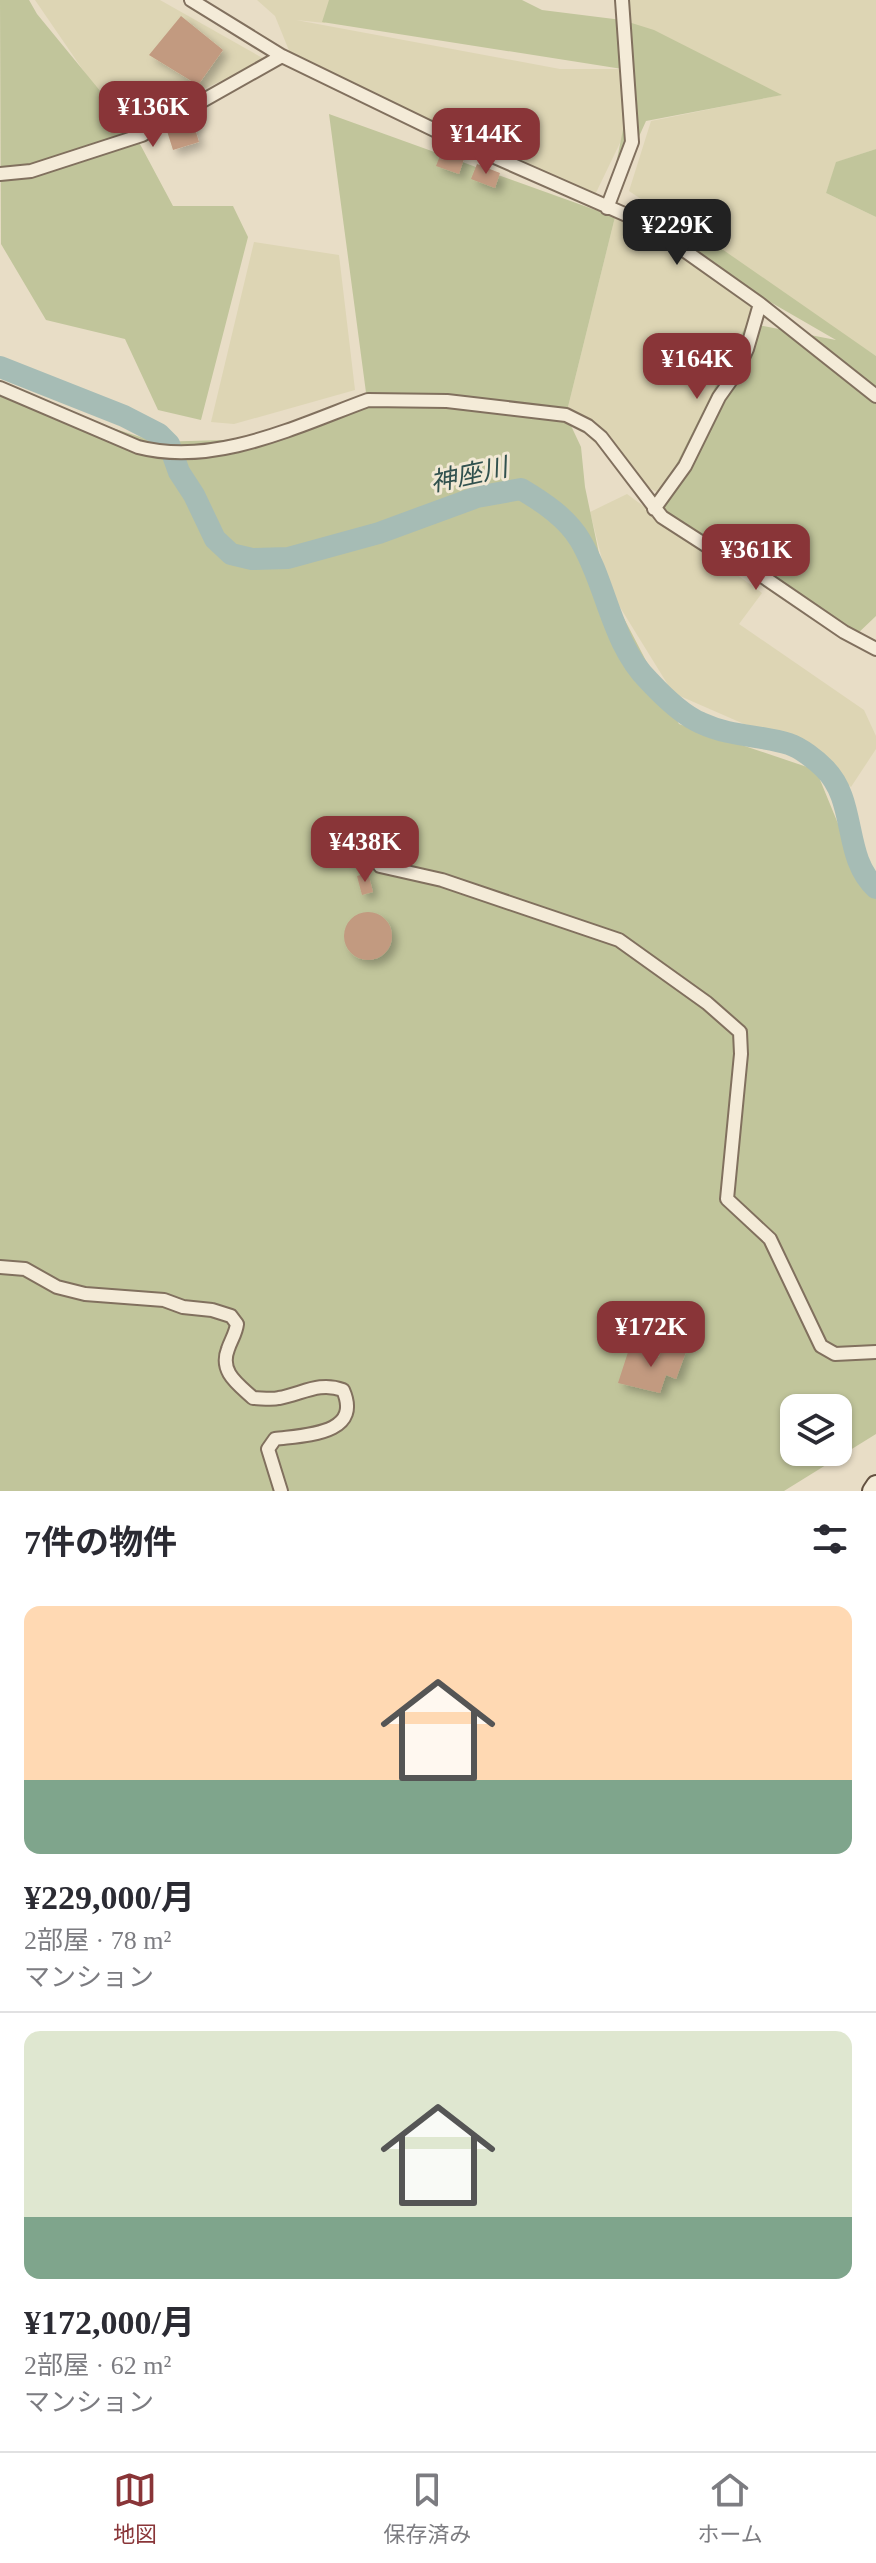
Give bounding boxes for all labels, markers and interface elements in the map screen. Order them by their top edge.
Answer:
pin: ¥136K [97,81,209,149]
text: ¥136K [117,92,189,121]
pin: ¥144K [430,108,542,176]
text: ¥144K [450,119,522,148]
pin: ¥229K [621,199,733,267]
text: ¥229K [641,210,713,239]
pin: ¥164K [641,333,753,401]
text: ¥164K [661,344,733,373]
water label: 神座川 [428,452,513,497]
pin: ¥361K [700,524,812,592]
text: ¥361K [720,535,792,564]
pin: ¥438K [309,816,421,884]
text: ¥438K [329,827,401,856]
pin: ¥172K [595,1301,707,1369]
text: ¥172K [615,1312,687,1341]
map controls [780,1394,852,1466]
button: layers [780,1394,852,1466]
icon: filters [808,1517,852,1561]
text: 7件の物件 [24,1524,177,1561]
icon: home [366,1658,510,1802]
text: ¥229,000/月 [24,1879,195,1916]
text: 2部屋 · 78 m² [24,1926,171,1955]
text: マンション [24,1963,154,1992]
icon: home [366,2083,510,2227]
text: ¥172,000/月 [24,2304,195,2341]
text: 2部屋 · 62 m² [24,2351,171,2380]
text: マンション [24,2388,154,2417]
tab: 地図 [113,2468,157,2548]
tab: 保存済み [383,2468,471,2548]
tab: ホーム [698,2468,763,2548]

